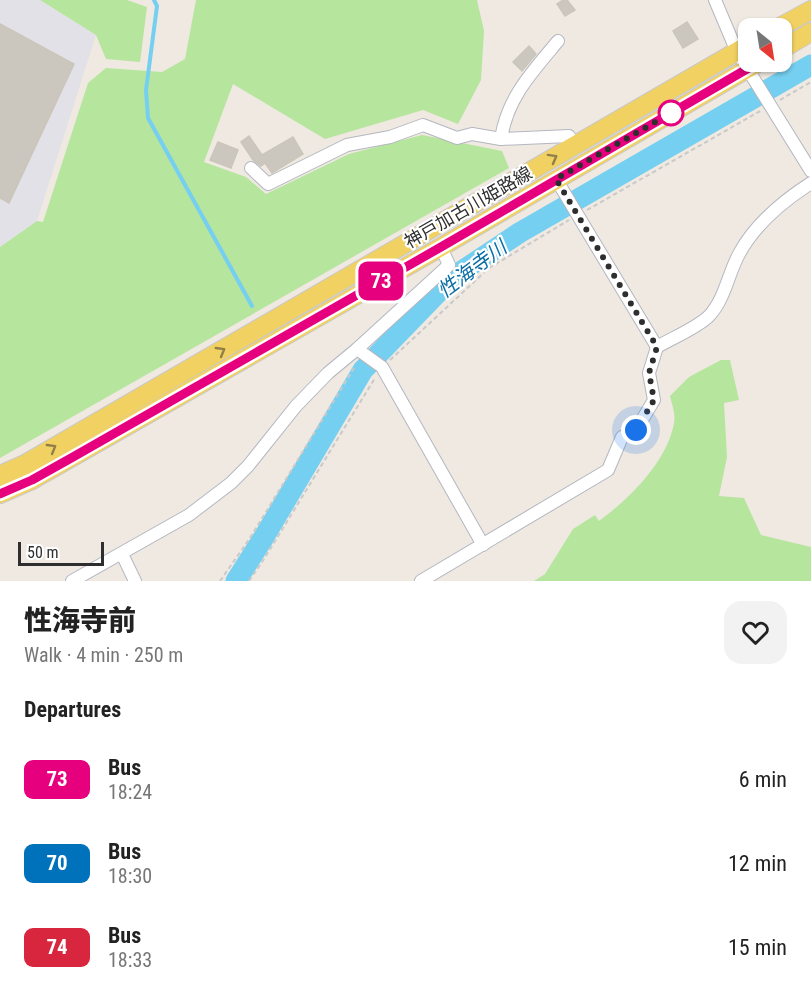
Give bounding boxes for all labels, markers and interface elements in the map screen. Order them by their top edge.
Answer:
north arrow [738,18,792,72]
map controls [738,18,792,72]
unlabelled marker [658,100,684,126]
one-way arrow [547,154,557,166]
street label: 神戸加古川姫路線 [400,162,536,252]
water label: 性海寺川 [433,234,513,303]
line badge: 73 [354,262,408,300]
text: 73 [370,269,392,293]
one-way arrow [215,346,225,358]
your location [621,415,651,445]
one-way arrow [46,444,56,456]
scale bar [18,539,104,566]
text: 50 m [27,543,59,562]
button: heart [724,601,787,664]
text: 性海寺前 [24,604,136,637]
text: Walk · 4 min · 250 m [24,643,183,667]
text: Departures [24,697,121,722]
text: Bus [108,755,141,780]
text: 73 [46,767,68,791]
text: 6 min [739,767,787,792]
text: 18:24 [108,780,152,804]
text: Bus [108,839,141,864]
text: 70 [46,851,68,875]
text: 12 min [728,851,787,876]
text: 18:30 [108,864,152,888]
text: Bus [108,923,141,948]
text: 74 [46,935,68,959]
text: 15 min [728,935,787,960]
text: 18:33 [108,948,152,972]

